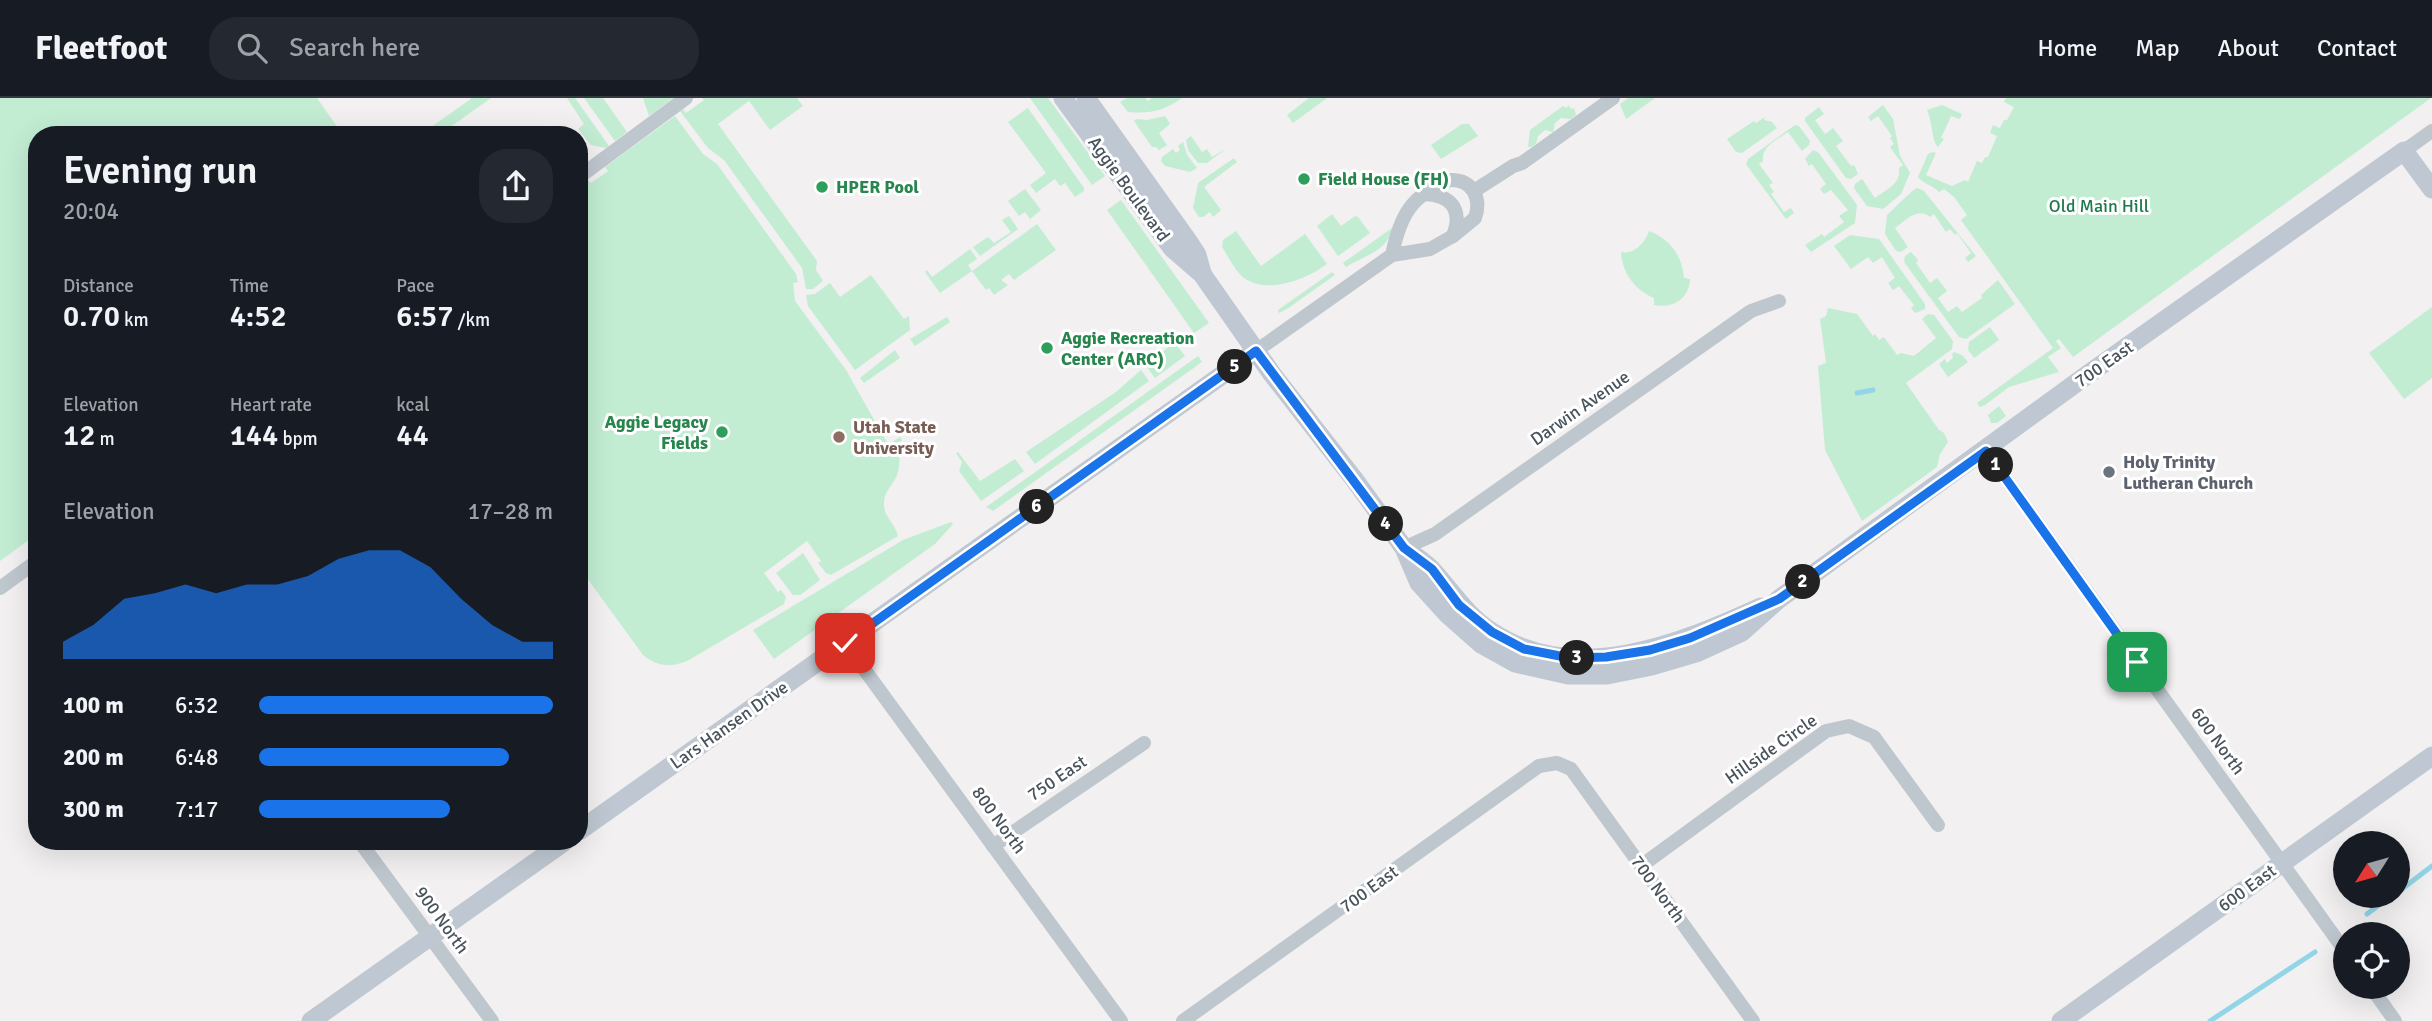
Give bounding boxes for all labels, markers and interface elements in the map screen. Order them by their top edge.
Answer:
search box [209,17,699,80]
text: Fleetfoot [35,28,167,69]
icon: search [233,29,271,67]
text: Search here [289,32,420,64]
text: Home [2037,33,2097,63]
text: Map [2135,33,2180,63]
text: About [2218,33,2279,63]
text: Contact [2317,33,2397,63]
street label: Aggie Boulevard [1083,132,1175,246]
text: Evening run [63,147,257,194]
button: share [479,149,553,223]
place label: Field House (FH) [1318,168,1449,190]
marker: Field House (FH) [1296,171,1312,187]
place label: HPER Pool [836,176,919,198]
marker: HPER Pool [814,179,830,195]
park label: Old Main Hill [2049,195,2149,217]
text: 20:04 [63,197,119,226]
text: Distance [63,274,134,298]
text: Time [230,274,269,298]
text: Pace [396,274,435,298]
text: 0.70 [63,298,120,335]
text: 4:52 [230,298,287,335]
text: 6:57 [396,298,453,335]
text: km [120,308,149,332]
text: /km [453,308,490,332]
place label: Aggie Recreation Center (ARC) [1061,327,1195,370]
street label: 700 East [2070,336,2138,392]
marker: Aggie Recreation Center (ARC) [1039,340,1055,356]
pin: 5 [1218,350,1252,384]
text: 5 [1229,354,1240,378]
street label: Darwin Avenue [1526,366,1634,450]
text: Elevation [63,393,139,417]
text: Heart rate [230,393,312,417]
text: kcal [396,393,430,417]
place label: Aggie Legacy Fields [605,411,708,454]
place label: Utah State University [853,416,936,459]
text: 12 [63,417,95,454]
text: 144 [230,417,278,454]
text: 44 [396,417,429,454]
marker: Aggie Legacy Fields [714,424,730,440]
text: m [95,427,115,451]
text: bpm [278,427,318,451]
marker: Utah State University [831,429,847,445]
pin: 1 [1979,448,2014,482]
place label: Holy Trinity Lutheran Church [2123,451,2254,494]
text: 1 [1990,452,2001,476]
marker: Holy Trinity Lutheran Church [2101,464,2117,480]
pin: 6 [1020,490,1054,524]
text: 6 [1031,494,1042,518]
text: Elevation [63,497,155,526]
text: 17–28 m [468,497,553,526]
pin: 4 [1368,506,1404,542]
text: 4 [1380,511,1391,535]
pin: 2 [1786,564,1820,600]
text: 2 [1797,569,1808,593]
pin [815,613,875,673]
icon: check [826,624,864,662]
pin [2107,632,2167,692]
pin: 3 [1560,640,1594,676]
icon: arrive [2118,643,2156,681]
text: 3 [1571,645,1582,669]
street label: Lars Hansen Drive [666,676,792,774]
text: 100 m [63,691,124,720]
text: 6:32 [175,691,218,720]
street label: 600 North [2186,703,2250,779]
street label: Hillside Circle [1721,709,1821,789]
text: 200 m [63,743,124,772]
text: 6:48 [175,743,218,772]
street label: 750 East [1023,750,1091,806]
street label: 800 North [967,782,1031,858]
text: 300 m [63,795,124,824]
text: 7:17 [175,795,218,824]
north arrow [2333,831,2410,908]
map controls [2333,831,2410,999]
street label: 700 North [1626,851,1690,927]
street label: 600 East [2214,860,2280,916]
street label: 700 East [1336,861,1402,917]
street label: 900 North [410,882,474,958]
button: locate [2333,922,2410,999]

